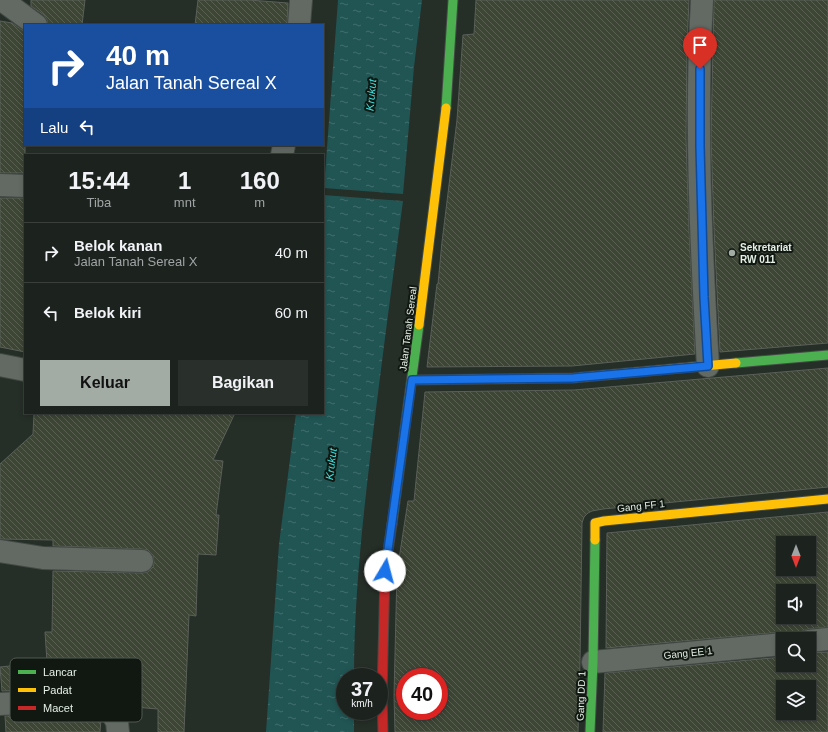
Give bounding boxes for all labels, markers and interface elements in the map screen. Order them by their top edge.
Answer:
pin [683,28,717,69]
icon: arrive [689,34,711,56]
icon: right [40,40,92,92]
text: 40 m [106,40,170,71]
text: Jalan Tanah Sereal X [106,73,277,93]
water label: Krukut [364,78,378,111]
icon: left [76,116,98,138]
text: Lalu [40,119,68,136]
text: 15:44 [68,167,130,194]
text: 1 [178,167,191,194]
text: 160 [240,167,280,194]
text: Tiba [87,195,111,210]
text: mnt [174,195,196,210]
text: m [254,195,265,210]
text: Belok kanan [74,237,162,254]
icon: right [40,242,62,264]
place label: Sekretariat RW 011 [740,242,792,265]
text: 40 m [275,244,308,261]
marker: Sekretariat RW 011 [727,248,737,258]
text: Jalan Tanah Sereal X [74,254,197,269]
street label: Jalan Tanah Sereal [397,286,419,372]
icon: left [40,302,62,324]
text: Belok kiri [74,304,142,321]
text: 60 m [275,304,308,321]
button: Keluar [40,360,170,406]
button: Bagikan [178,360,308,406]
water label: Krukut [323,447,339,481]
street label: Gang FF 1 [617,498,666,514]
north arrow [776,536,816,576]
map controls [776,536,816,720]
position arrow [364,550,406,592]
button: sound [776,584,816,624]
button: search [776,632,816,672]
street label: Gang EE 1 [663,645,713,661]
legend [10,658,142,722]
text: Lancar [43,666,77,678]
speed limit sign: 40 [396,668,448,720]
street label: Gang DD 1 [575,670,587,721]
text: 37 [351,678,373,700]
button: layers [776,680,816,720]
text: Padat [43,684,72,696]
text: km/h [351,698,373,709]
text: Macet [43,702,73,714]

